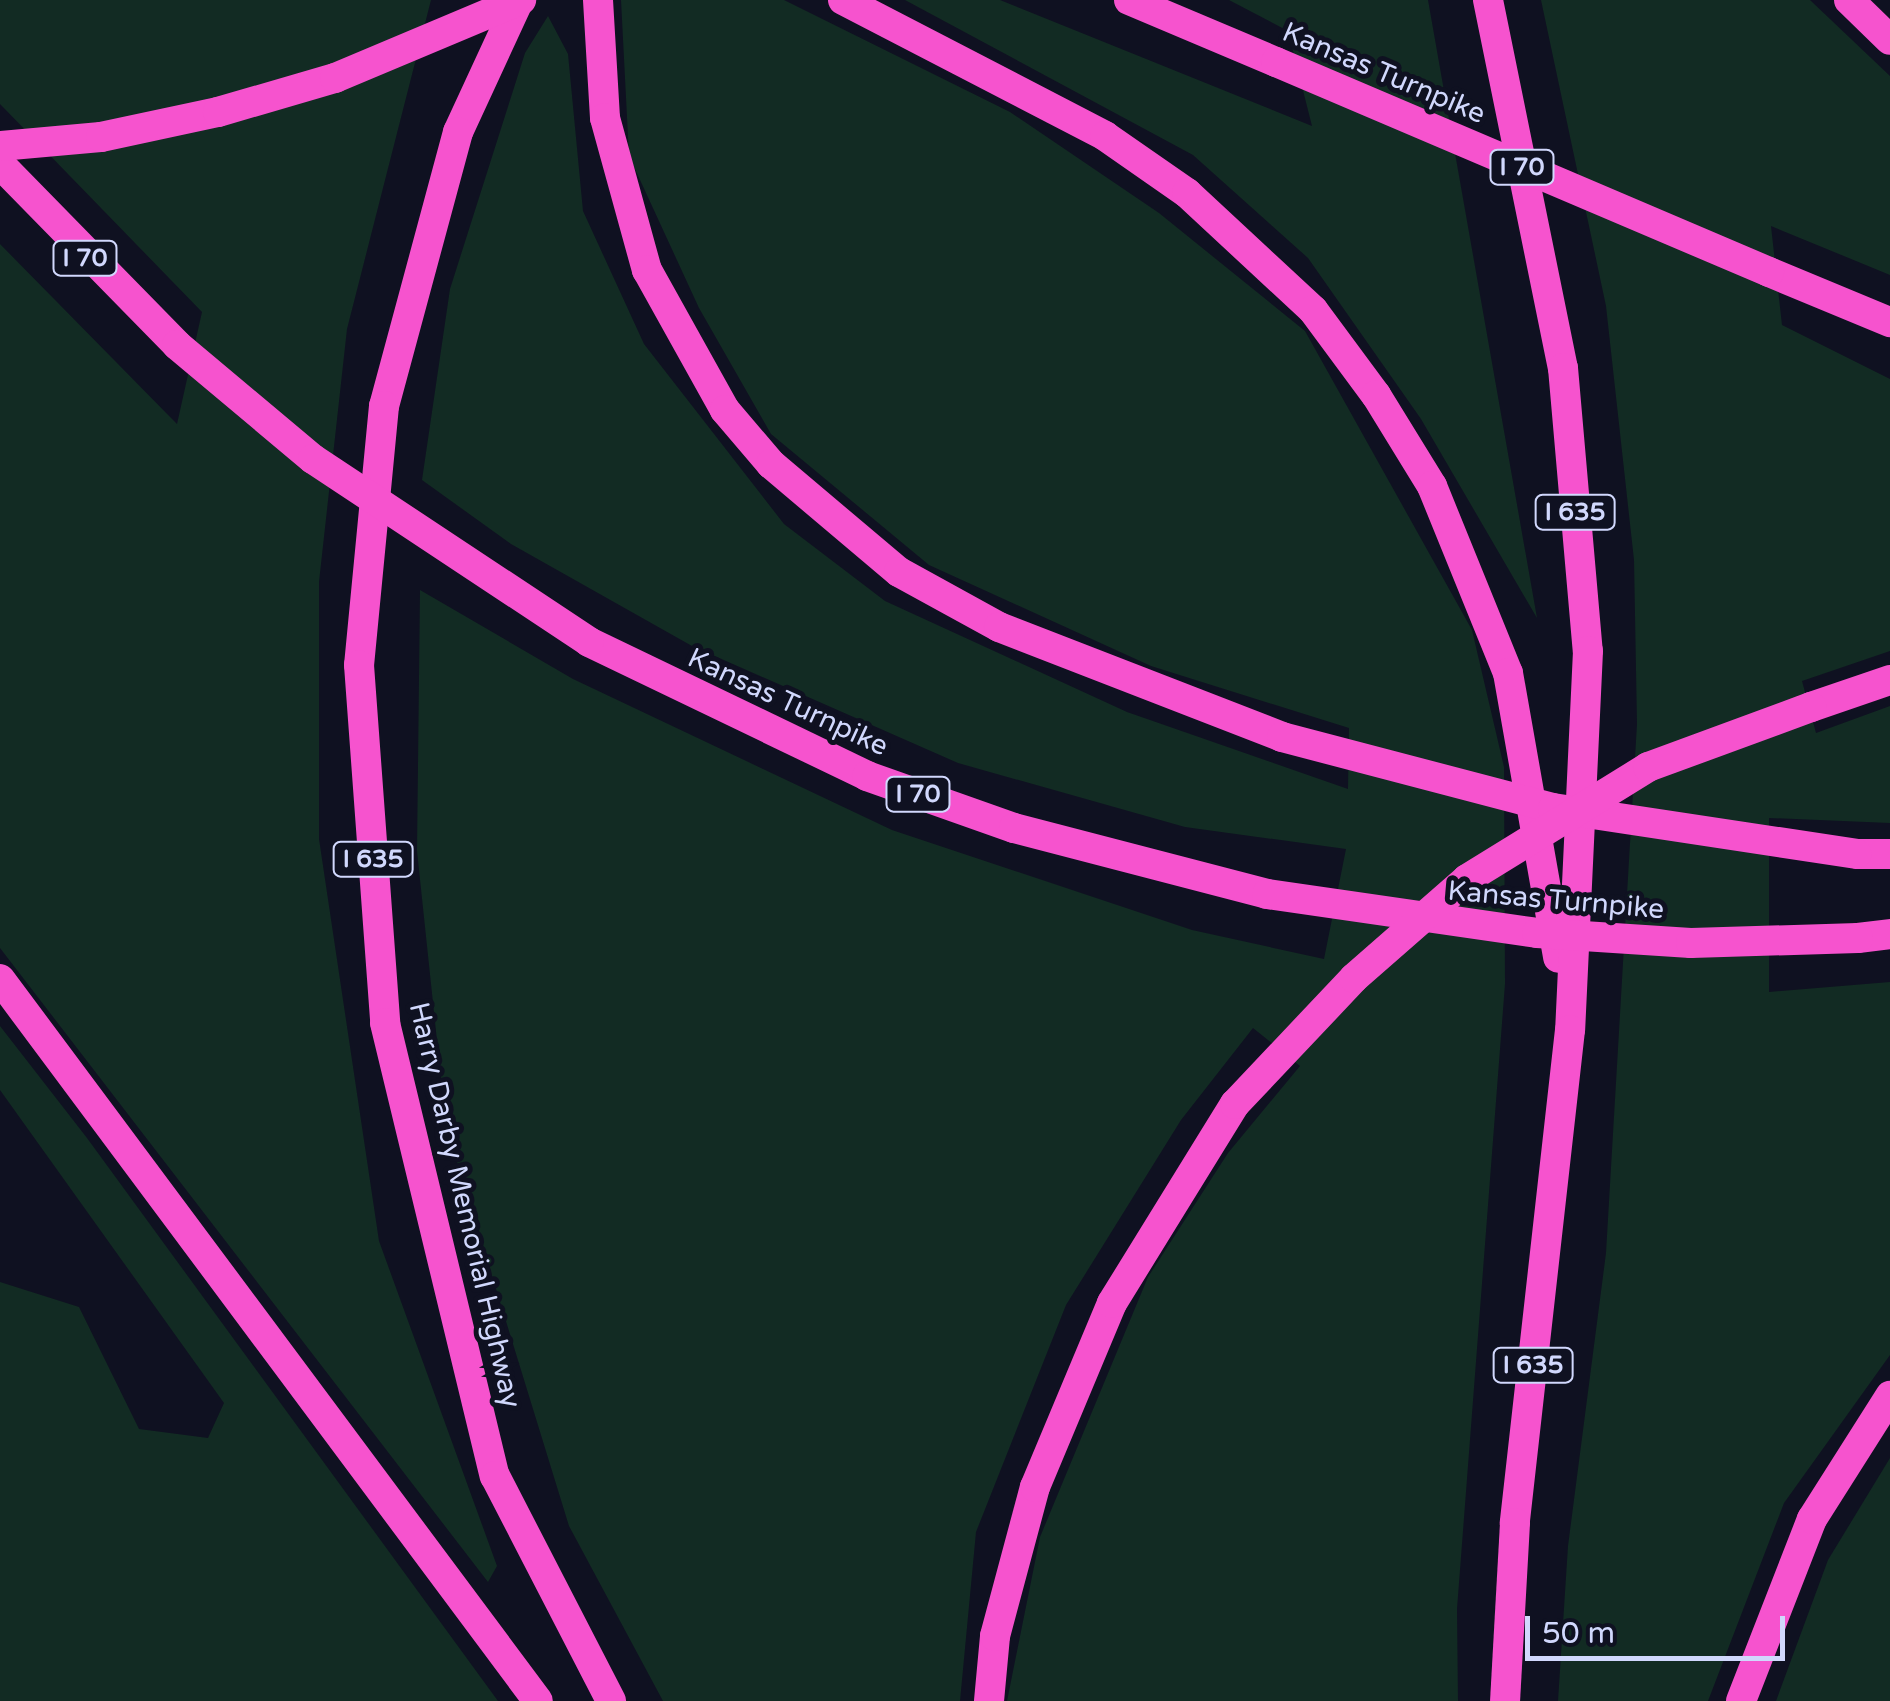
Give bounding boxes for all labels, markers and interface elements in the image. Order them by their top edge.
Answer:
street label: Kansas Turnpike [1277,15,1491,131]
road number: I 70 [1487,147,1557,187]
road number: I 70 [50,238,120,278]
road number: I 635 [1532,492,1618,532]
street label: Kansas Turnpike [683,641,893,763]
road number: I 70 [883,774,953,814]
road number: I 635 [330,839,416,879]
street label: Kansas Turnpike [1446,874,1666,926]
street label: Harry Darby Memorial Highway [402,999,528,1411]
road number: I 635 [1490,1345,1576,1385]
scale bar [1530,1596,1790,1658]
text: 50 m [1542,1615,1615,1652]

